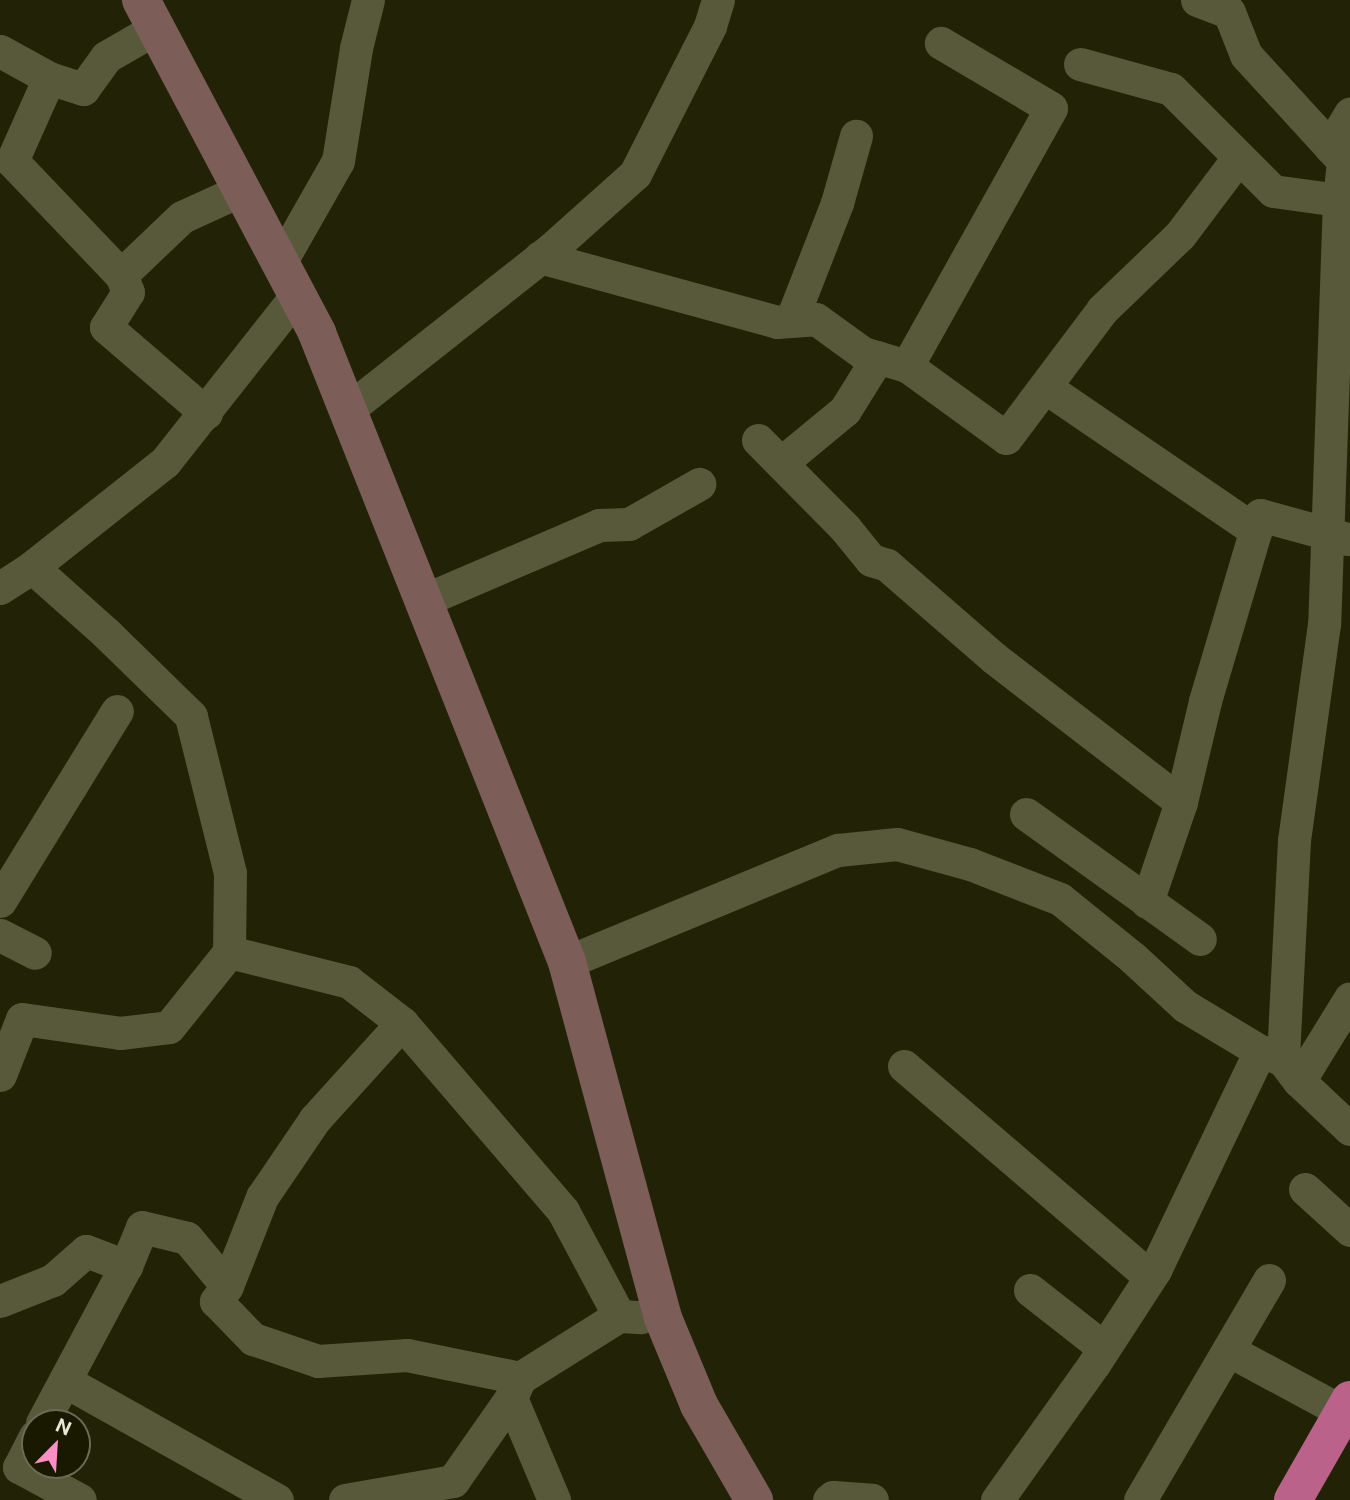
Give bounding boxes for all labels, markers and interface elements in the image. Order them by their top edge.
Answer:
north arrow [21,1409,91,1479]
text: N [52,1414,75,1440]

